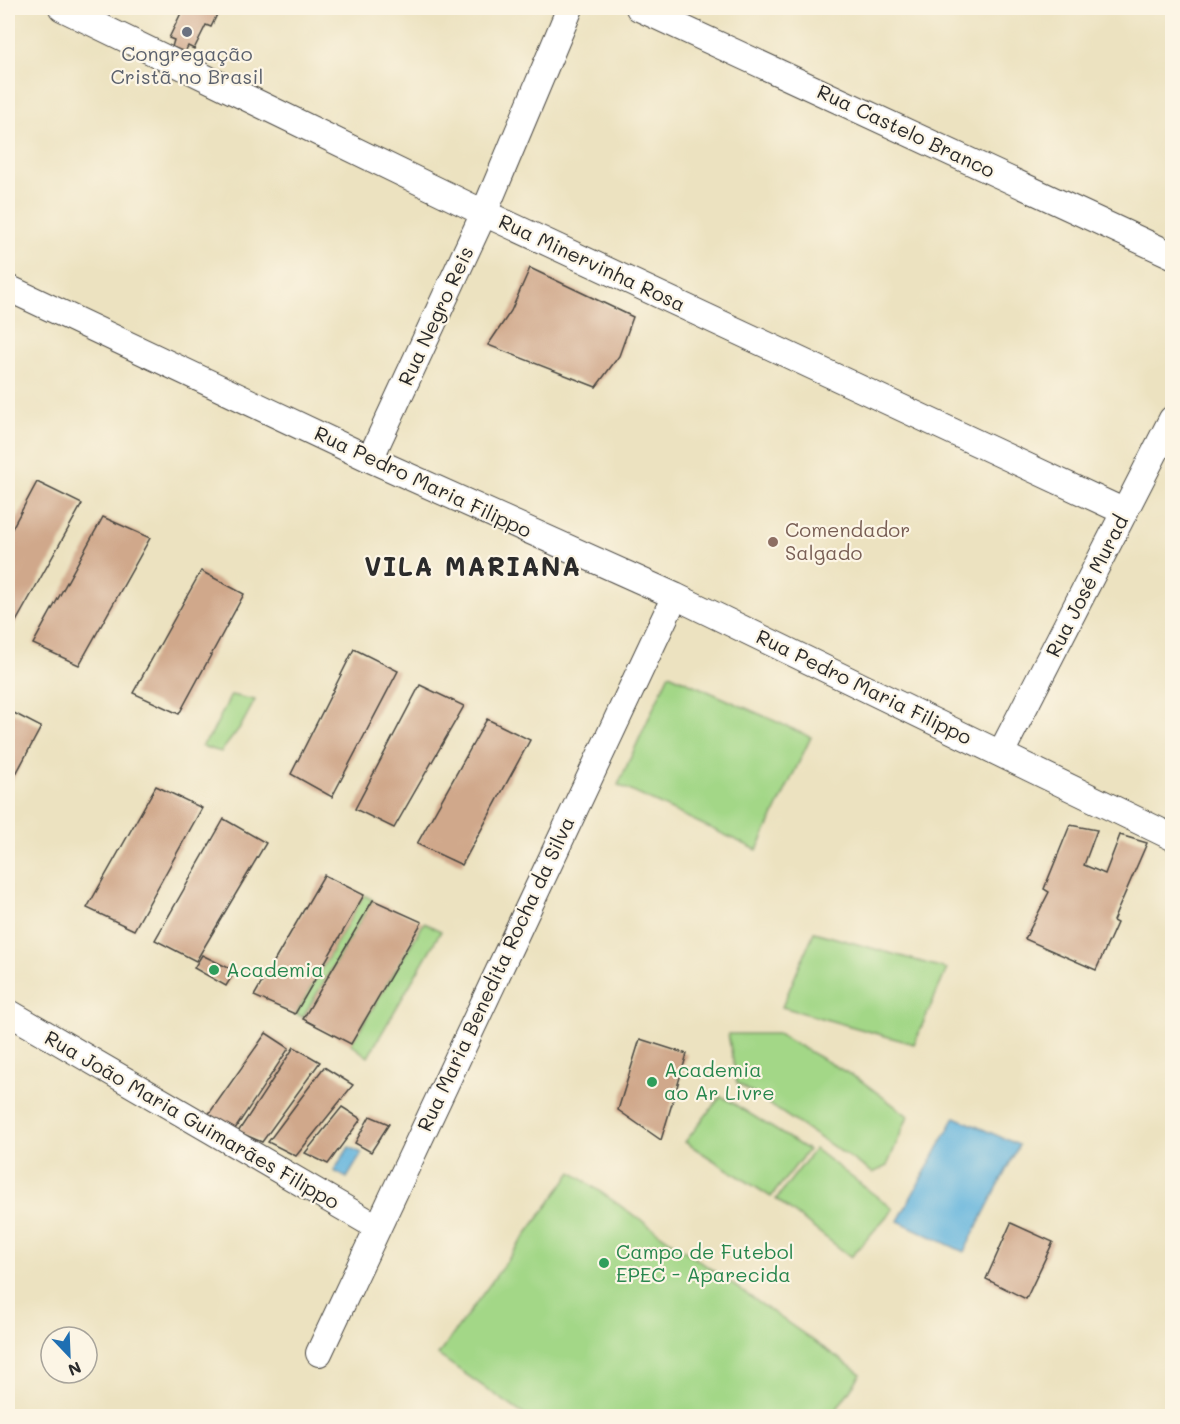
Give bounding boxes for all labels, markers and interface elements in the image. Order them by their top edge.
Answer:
marker: Congregação Cristã no Brasil [180,25,194,39]
place label: Congregação Cristã no Brasil [111,40,263,89]
street label: Rua Castelo Branco [813,77,1000,183]
street label: Rua Minervinha Rosa [495,207,690,317]
street label: Rua Negro Reis [391,242,479,389]
street label: Rua Pedro Maria Filippo [311,419,536,543]
street label: Rua José Murad [1039,510,1133,661]
place label: Comendador Salgado [785,516,910,565]
marker: Comendador Salgado [766,535,780,549]
district label: VILA MARIANA [364,549,582,583]
street label: Rua Pedro Maria Filippo [752,623,977,750]
street label: Rua Maria Benedita Rocha da Silva [411,812,580,1135]
place label: Academia [226,956,324,982]
marker: Academia [207,963,221,977]
street label: Rua João Maria Guimarães Filippo [41,1024,345,1214]
place label: Academia ao Ar Livre [664,1056,775,1105]
marker: Academia ao Ar Livre [645,1075,659,1089]
place label: Campo de Futebol EPEC - Aparecida [616,1238,794,1287]
marker: Campo de Futebol EPEC - Aparecida [597,1256,611,1270]
north arrow [39,1325,99,1385]
text: N [65,1357,85,1381]

